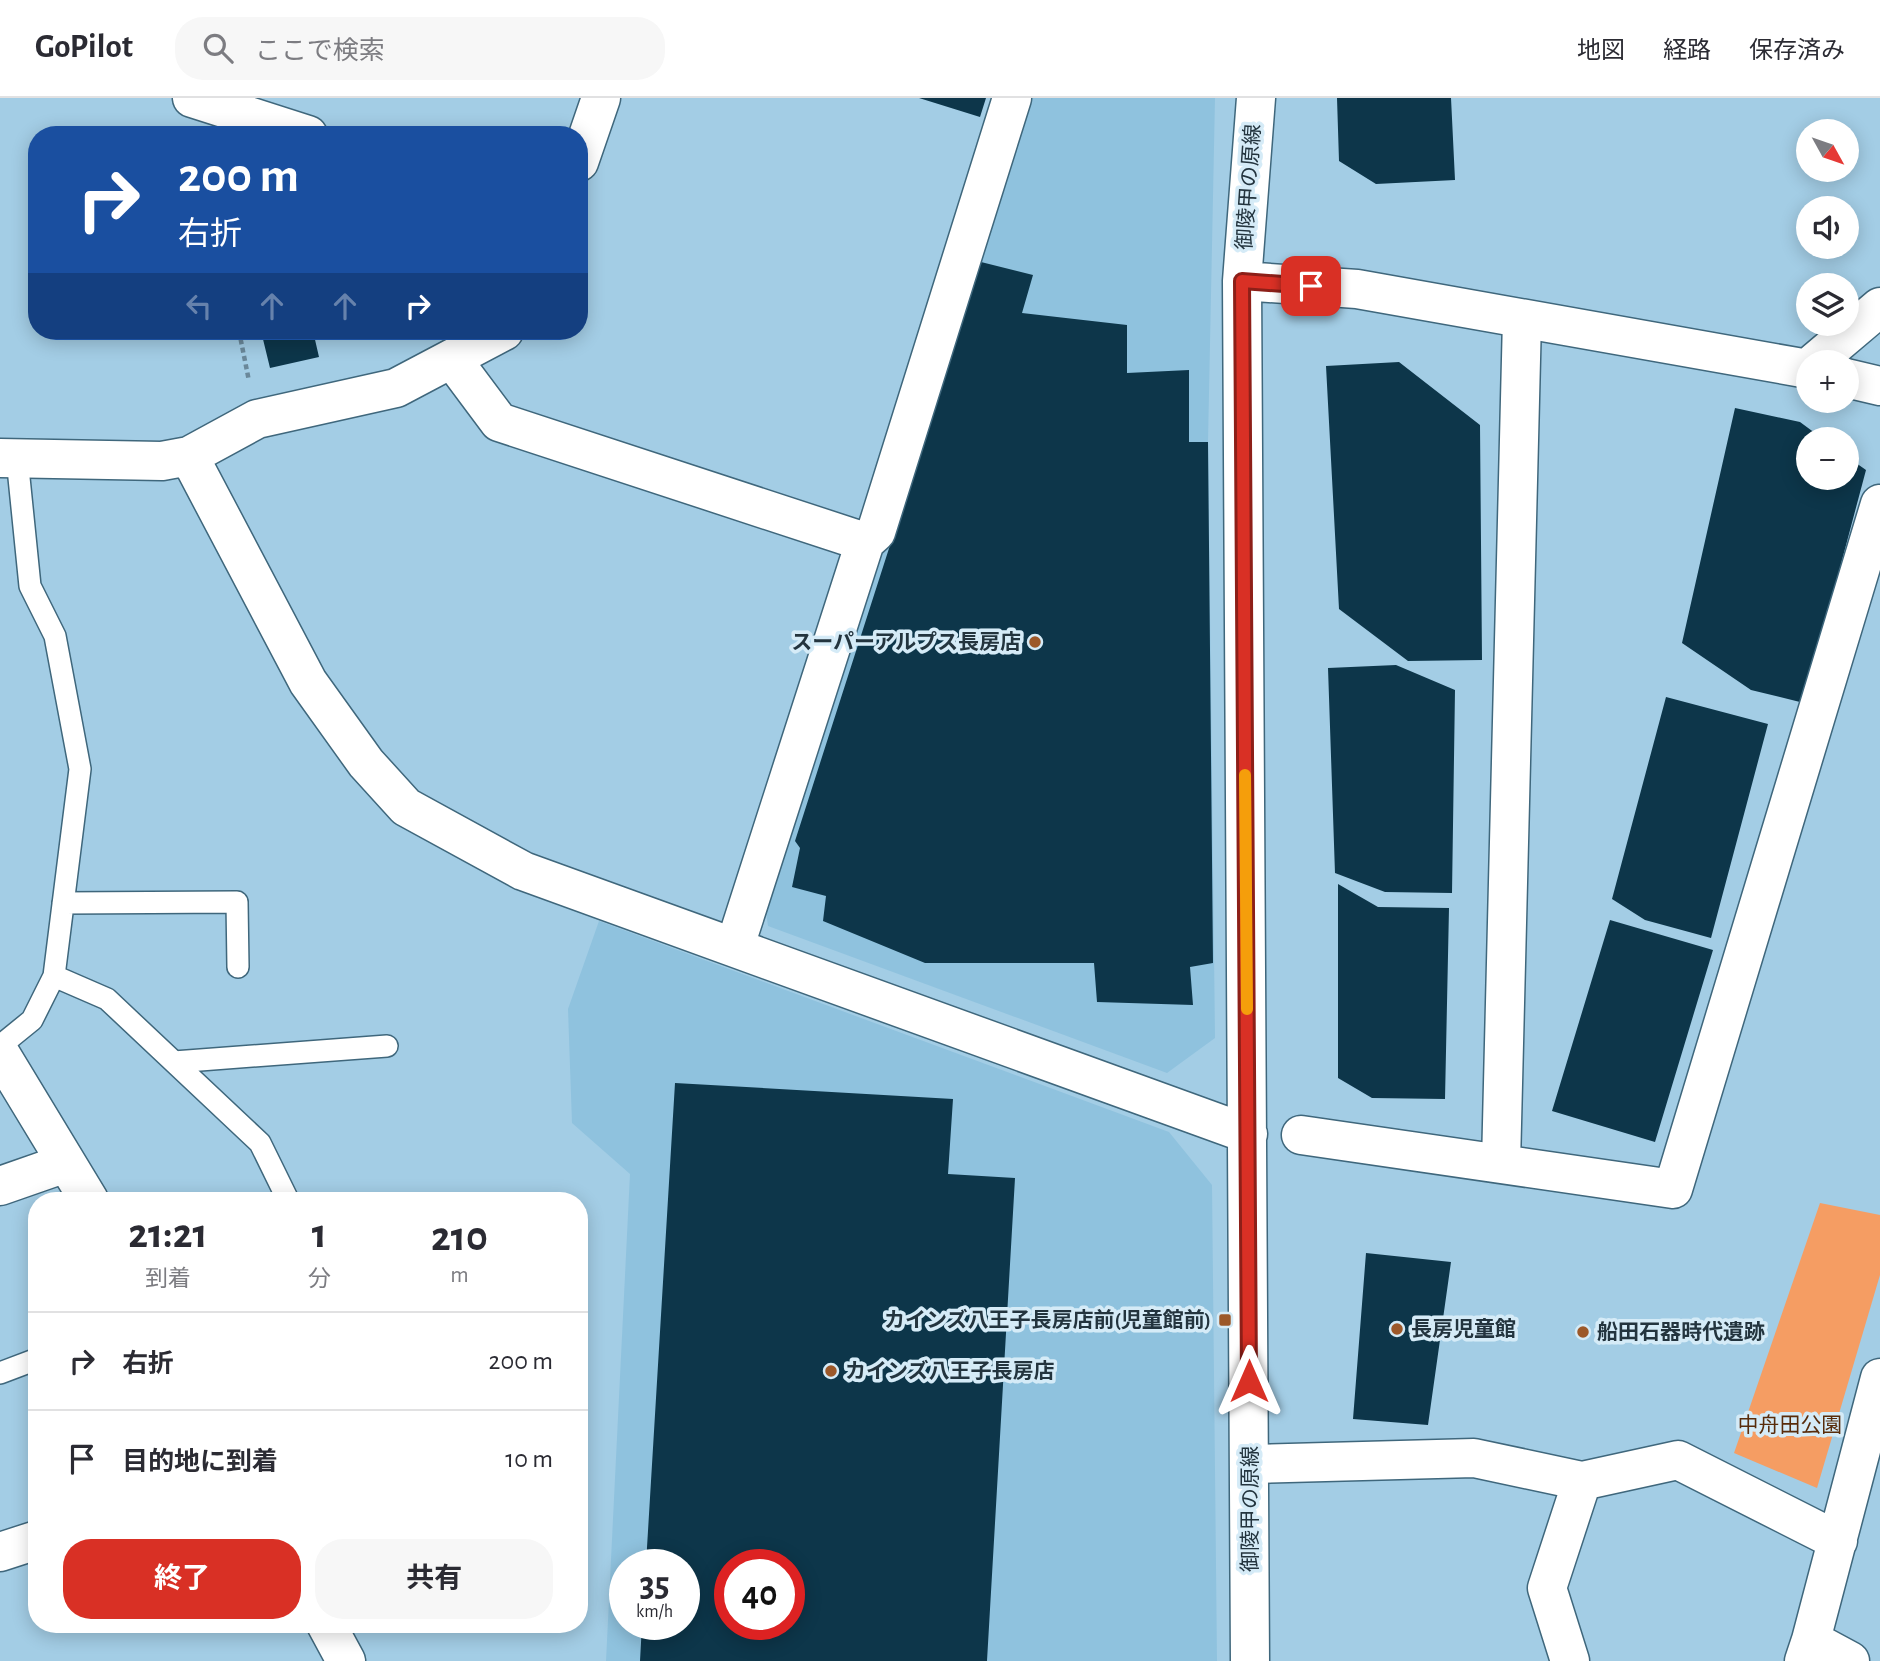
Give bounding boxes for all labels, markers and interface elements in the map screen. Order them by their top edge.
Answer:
search box [175,17,665,80]
icon: search [199,29,237,67]
text: GoPilot [35,31,133,64]
text: ここで検索 [255,38,385,64]
text: 地図 [1577,39,1625,63]
text: 経路 [1663,39,1711,63]
text: 保存済み [1749,39,1845,63]
north arrow [1796,119,1858,182]
map controls [1796,119,1859,490]
street label: 御陵甲の原線 [1233,123,1264,251]
text: 200 m [178,152,299,201]
icon: right [63,154,154,245]
button: sound [1796,196,1859,259]
text: 右折 [178,218,242,250]
pin [1281,256,1341,316]
icon: arrive [1292,267,1330,305]
button: layers [1796,273,1859,336]
icon: left [180,287,218,325]
icon: ahead [253,287,291,325]
icon: ahead [326,287,364,325]
icon: right [399,287,437,325]
button: + [1796,350,1859,413]
button: − [1796,427,1859,490]
place label: スーパーアルプス長房店 [791,631,1021,653]
marker: スーパーアルプス長房店 [1027,634,1043,650]
text: 21:21 [128,1213,208,1255]
text: 1 [312,1213,327,1255]
text: 210 [431,1216,488,1258]
text: m [450,1264,469,1287]
text: 到着 [145,1268,191,1291]
text: 分 [308,1268,331,1291]
place label: カインズ八王子長房店前(児童館前) [884,1308,1211,1331]
marker: カインズ八王子長房店前(児童館前) [1217,1312,1233,1328]
place label: 長房児童館 [1411,1318,1516,1340]
place label: 船田石器時代遺跡 [1597,1320,1765,1343]
marker: 長房児童館 [1389,1321,1405,1337]
marker: 船田石器時代遺跡 [1575,1324,1591,1340]
icon: right [63,1342,101,1380]
position arrow [1212,1344,1286,1418]
text: 200 m [489,1348,553,1374]
text: 右折 [122,1351,174,1377]
place label: カインズ八王子長房店 [845,1359,1055,1382]
marker: カインズ八王子長房店 [823,1363,839,1379]
park label: 中舟田公園 [1738,1414,1843,1436]
icon: arrive [63,1440,101,1478]
text: 10 m [505,1446,553,1472]
street label: 御陵甲の原線 [1239,1446,1261,1572]
text: 目的地に到着 [122,1449,278,1475]
button: 終了 [63,1539,301,1619]
button: 共有 [315,1539,553,1619]
speed limit sign: 40 [714,1549,805,1640]
text: 35 [639,1568,670,1603]
text: km/h [636,1603,673,1621]

